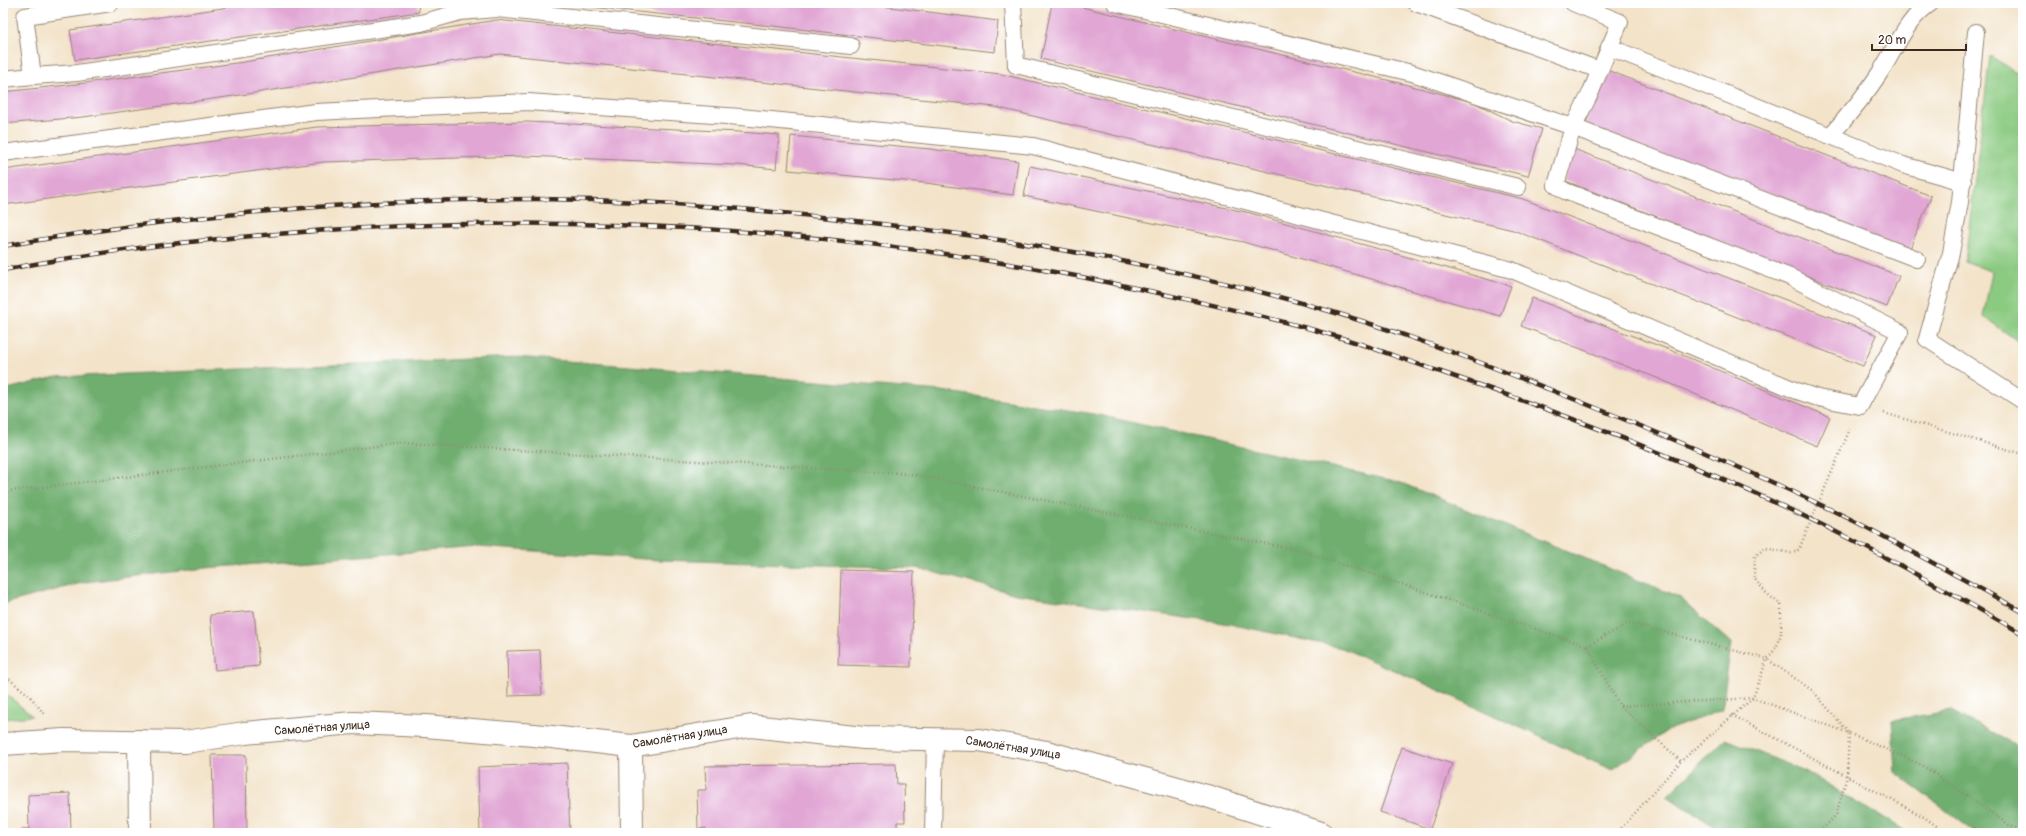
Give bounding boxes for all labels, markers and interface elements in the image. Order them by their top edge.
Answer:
scale bar [1872,26,1966,52]
text: 20 m [1878,33,1907,48]
street label: Самолётная улица [274,717,371,739]
street label: Самолётная улица [631,722,729,752]
street label: Самолётная улица [964,733,1062,763]

